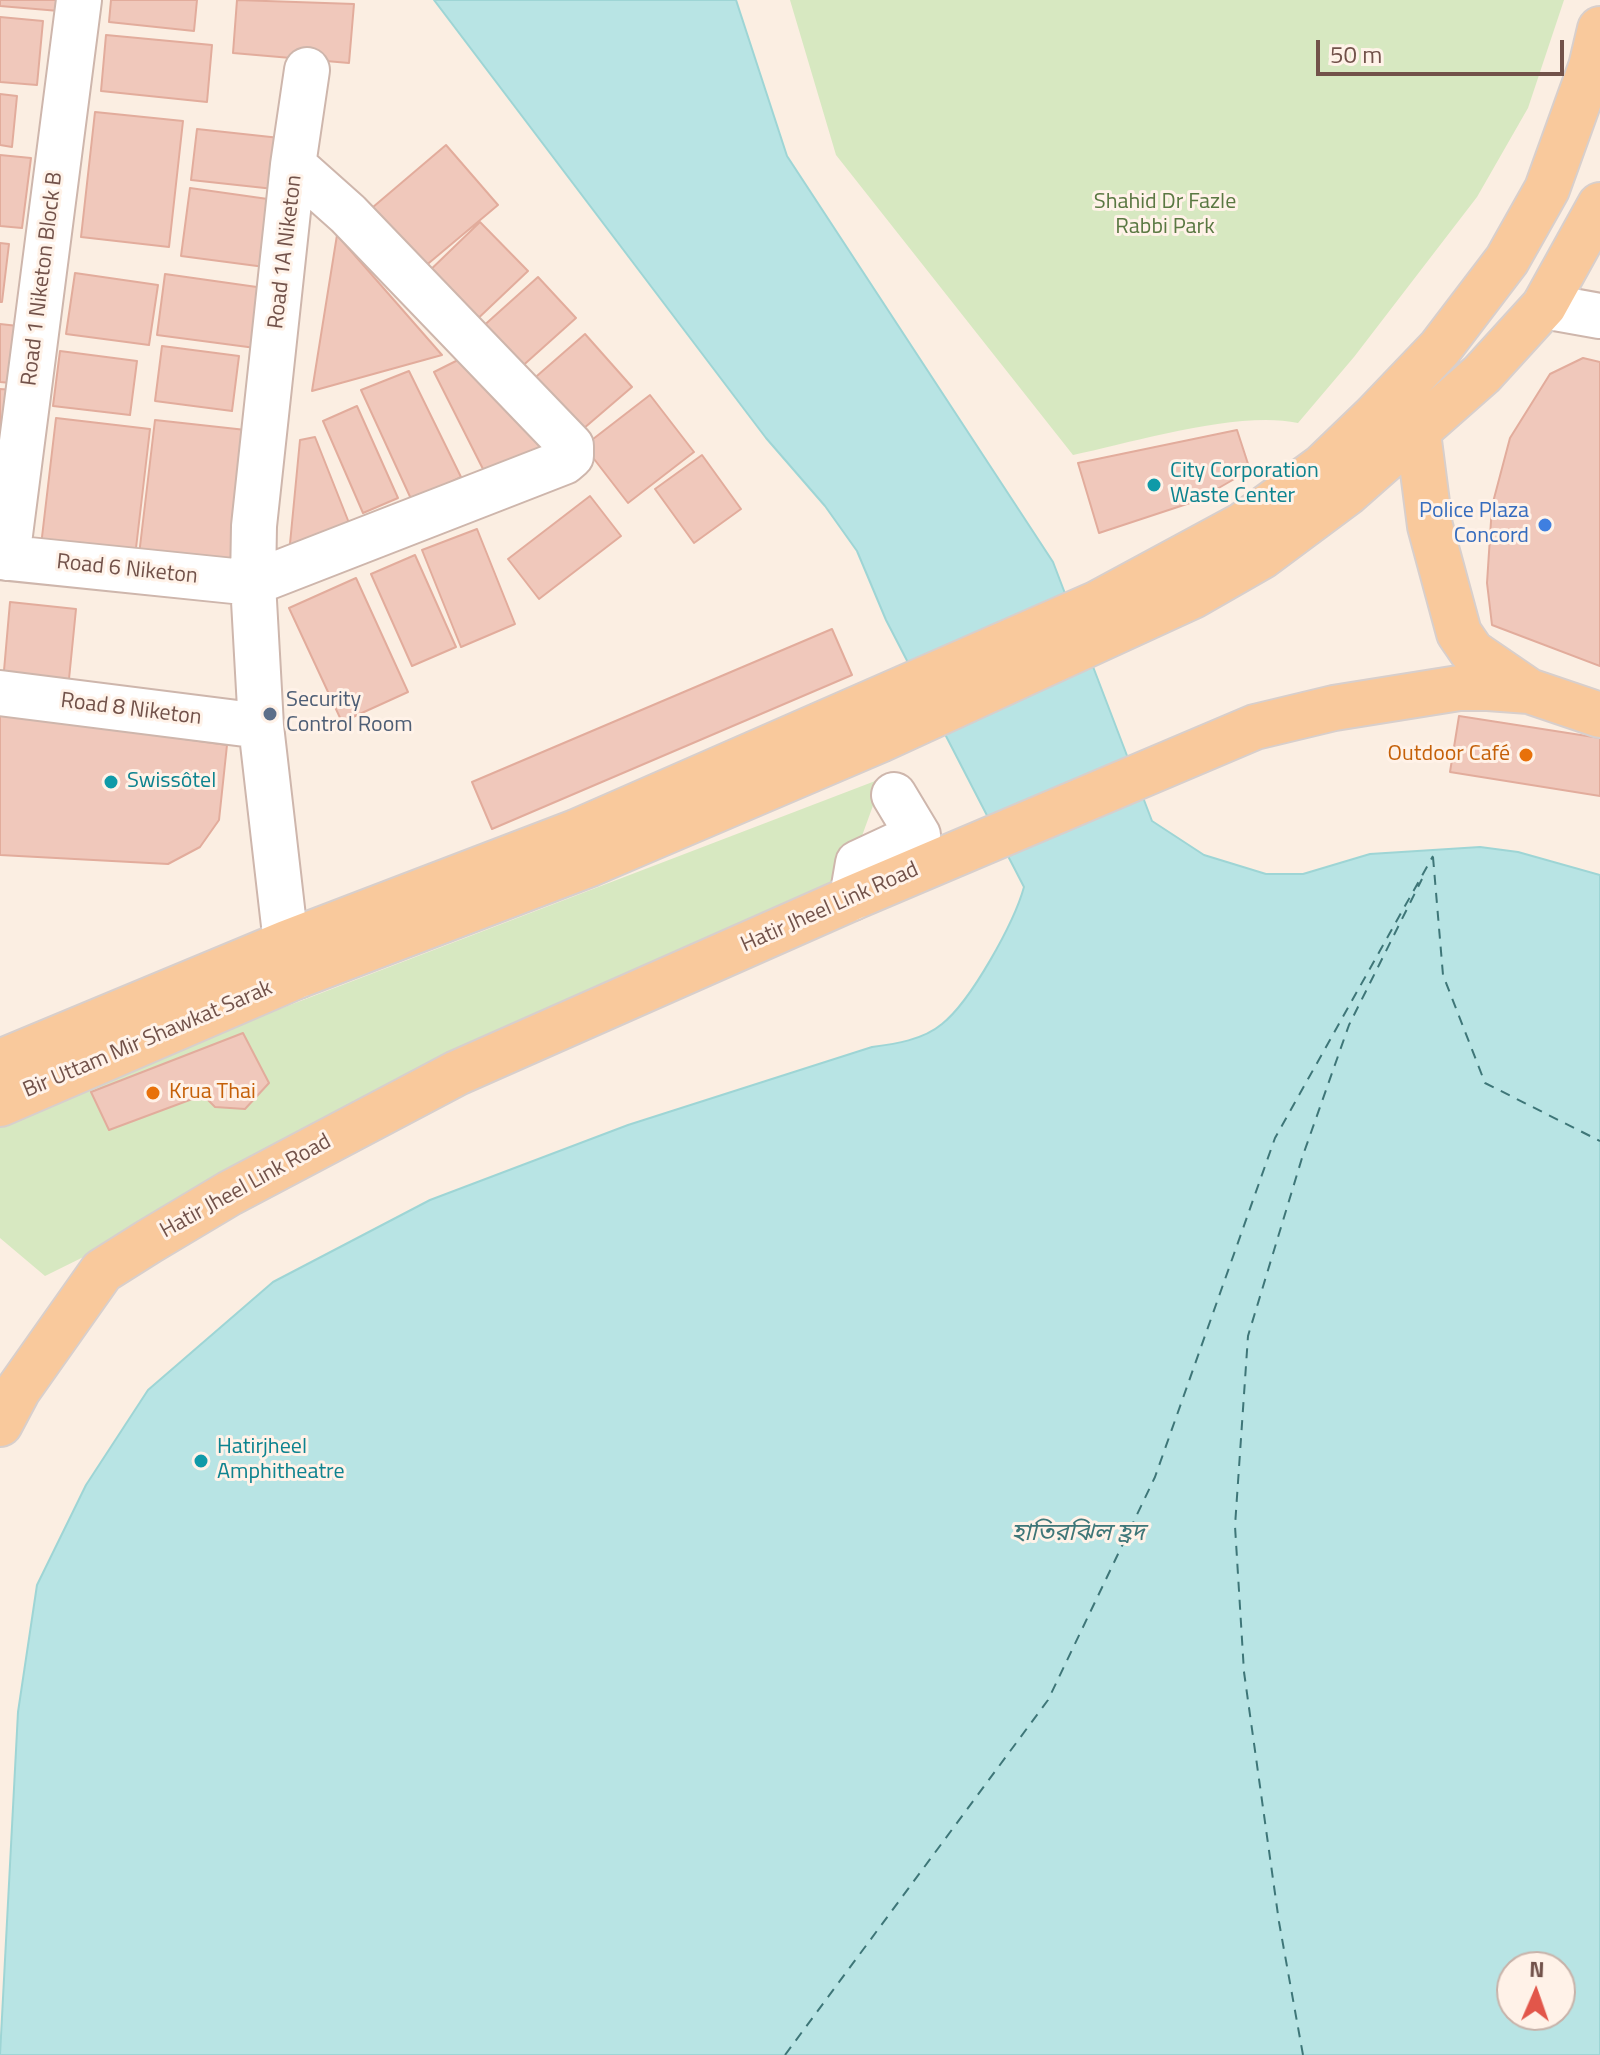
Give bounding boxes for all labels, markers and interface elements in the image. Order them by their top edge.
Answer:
scale bar [1320,24,1568,74]
text: 50 m [1330,36,1382,72]
street label: Road 1 Niketon Block B [17,171,69,387]
street label: Road 1A Niketon [263,174,309,330]
park label: Shahid Dr Fazle Rabbi Park [1094,190,1236,242]
place label: City Corporation Waste Center [1170,459,1319,510]
marker: City Corporation Waste Center [1145,476,1163,494]
place label: Police Plaza Concord [1419,499,1529,550]
marker: Police Plaza Concord [1536,516,1554,534]
street label: Road 6 Niketon [55,549,199,591]
street label: Road 8 Niketon [59,688,203,732]
place label: Security Control Room [286,688,413,740]
marker: Security Control Room [261,705,279,723]
place label: Outdoor Café [1388,742,1510,768]
marker: Outdoor Café [1517,746,1535,764]
place label: Swissôtel [127,769,216,795]
marker: Swissôtel [102,773,120,791]
street label: Hatir Jheel Link Road [737,857,923,959]
street label: Bir Uttam Mir Shawkat Sarak [19,975,277,1105]
place label: Krua Thai [169,1080,256,1106]
marker: Krua Thai [144,1084,162,1102]
street label: Hatir Jheel Link Road [156,1129,336,1245]
place label: Hatirjheel Amphitheatre [217,1435,345,1486]
marker: Hatirjheel Amphitheatre [192,1452,210,1470]
water label: হাতিরঝিল হ্রদ [1011,1520,1145,1548]
north arrow [1496,1951,1576,2031]
text: N [1529,1952,1545,1986]

